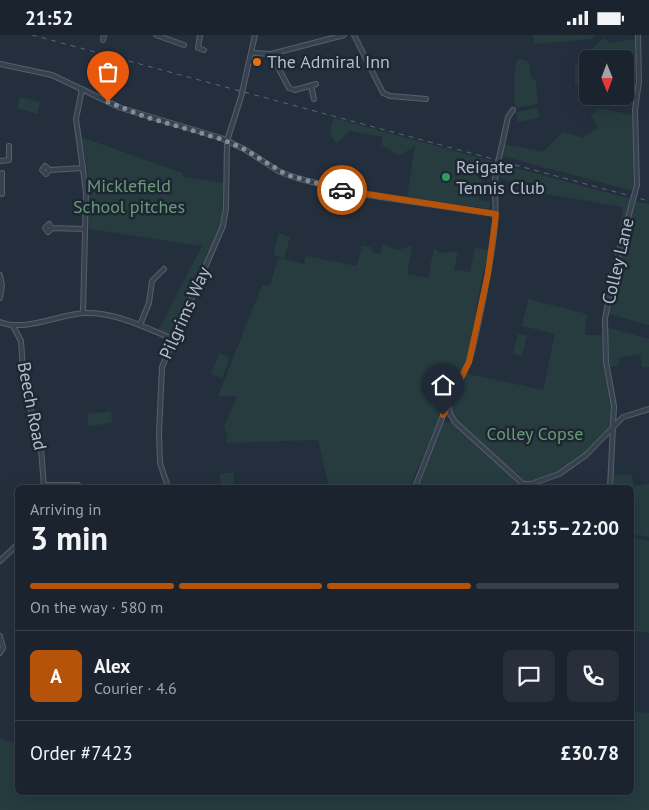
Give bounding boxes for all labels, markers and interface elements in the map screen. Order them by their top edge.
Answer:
text: 21:52 [25,6,73,30]
place label: The Admiral Inn [267,50,390,73]
north arrow [579,50,634,105]
map controls [579,50,634,105]
pin [87,51,129,102]
marker: The Admiral Inn [251,56,263,68]
icon: bag [94,58,122,86]
place label: Reigate Tennis Club [456,155,545,199]
courier [317,165,367,215]
marker: Reigate Tennis Club [440,171,452,183]
park label: Micklefield School pitches [73,174,185,218]
icon: car [328,176,356,204]
street label: Colley Lane [596,215,639,306]
street label: Pilgrims Way [154,262,215,363]
street label: Beech Road [13,360,52,452]
pin [422,364,464,415]
icon: home [429,371,457,399]
park label: Colley Copse [487,422,583,445]
text: Arriving in [30,499,101,519]
text: 21:55–22:00 [510,516,619,540]
text: 3 min [30,517,108,559]
text: On the way · 580 m [30,597,163,617]
button: chat [503,650,555,702]
button: phone [567,650,619,702]
text: Alex [94,654,130,678]
text: A [50,664,62,688]
text: Courier · 4.6 [94,678,177,698]
text: Order #7423 [30,741,133,765]
text: £30.78 [560,741,619,765]

